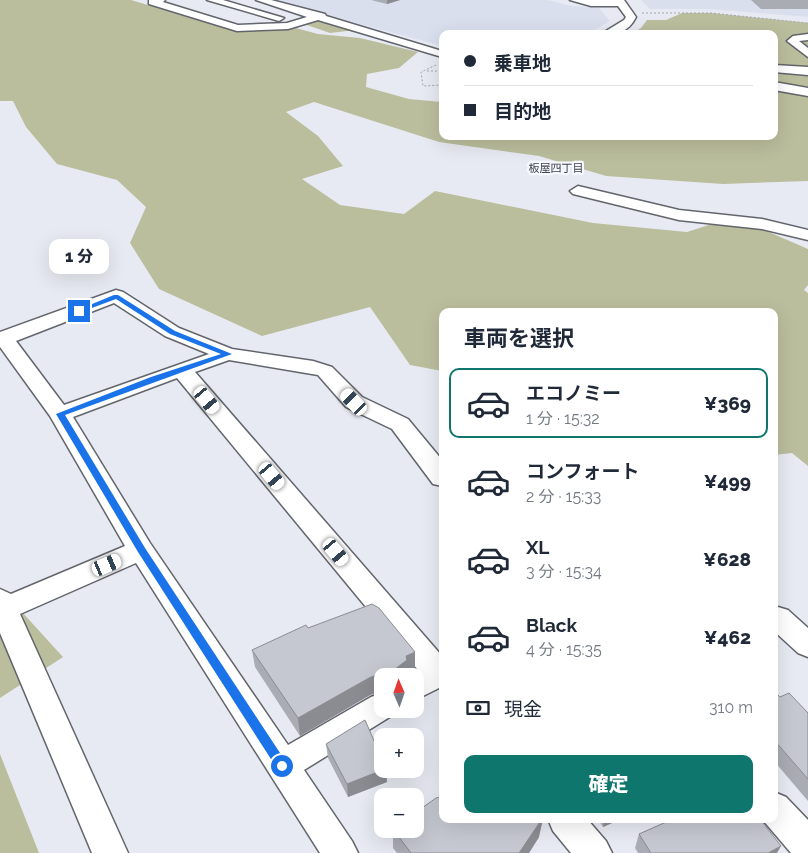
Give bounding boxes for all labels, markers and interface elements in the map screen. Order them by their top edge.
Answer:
text: 乗車地 [494,52,551,74]
text: 目的地 [494,100,551,122]
district label: 板屋四丁目 [529,162,584,175]
callout: 1 分 [49,238,109,274]
text: 1 分 [65,247,93,266]
route end [68,300,90,322]
text: 車両を選択 [464,325,574,351]
icon: car [466,381,511,426]
text: エコノミー [526,382,621,404]
car [191,384,222,416]
car [338,386,369,418]
text: ¥369 [704,392,751,414]
text: 1 分 · 15:32 [526,409,600,428]
icon: car [466,459,511,504]
car [256,460,287,492]
text: コンフォート [526,460,639,482]
text: ¥499 [704,470,751,492]
text: 2 分 · 15:33 [526,487,601,506]
car [320,536,351,568]
text: XL [526,536,549,558]
icon: car [466,537,511,582]
text: ¥628 [703,548,751,570]
car [90,552,123,578]
text: 3 分 · 15:34 [526,562,602,581]
text: Black [526,614,577,636]
icon: car [466,615,511,660]
text: ¥462 [704,626,751,648]
text: 4 分 · 15:35 [526,640,602,659]
north arrow [374,668,424,718]
map controls [374,668,424,838]
icon: cash [464,694,492,722]
text: 現金 [504,698,542,720]
text: 310 m [709,698,753,717]
button: + [374,728,424,778]
route start [271,755,293,777]
button: 確定 [464,755,753,813]
button: − [374,788,424,838]

